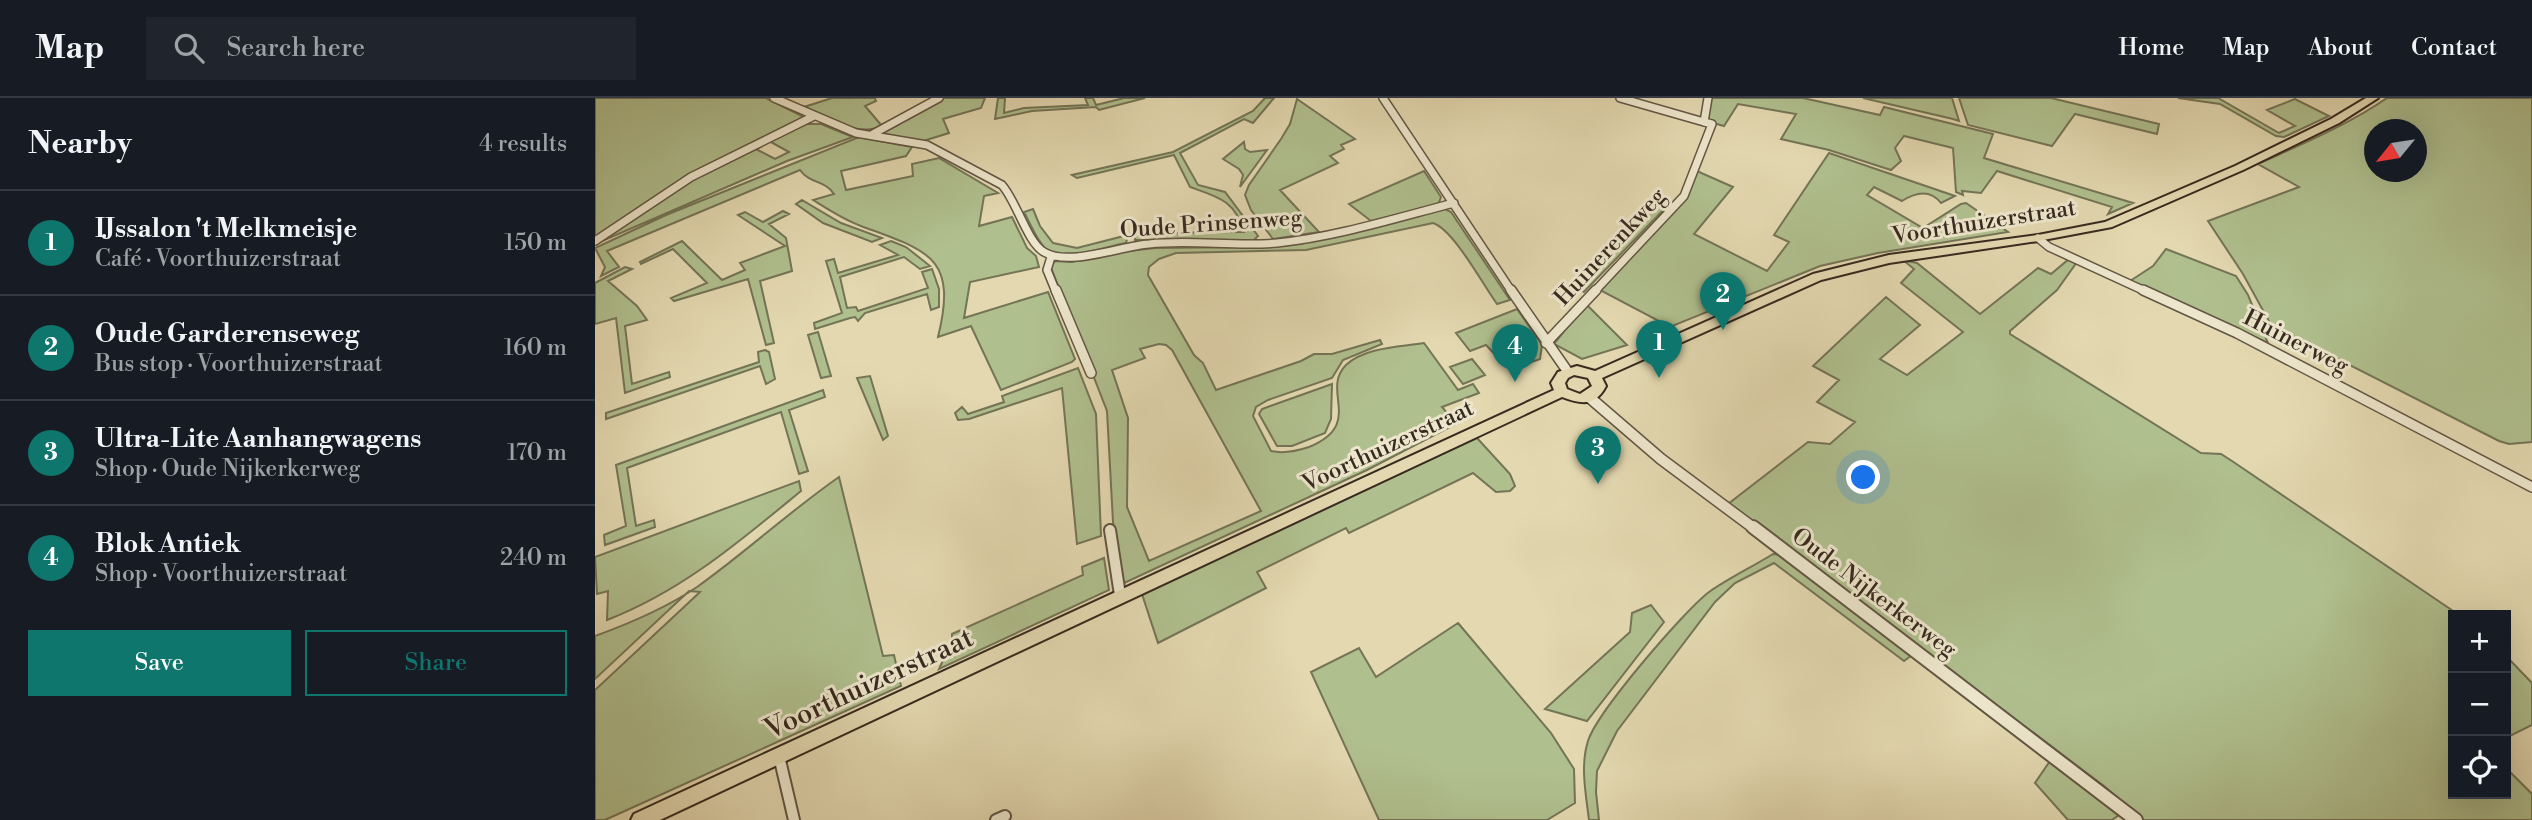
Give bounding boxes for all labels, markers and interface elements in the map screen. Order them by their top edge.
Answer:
search box [146,17,636,80]
text: Map [35,28,104,69]
icon: search [170,29,208,67]
text: Search here [226,32,365,64]
text: Home [2119,33,2184,63]
text: Map [2222,33,2270,63]
text: About [2308,33,2373,63]
text: Contact [2411,33,2497,63]
north arrow [2364,119,2427,182]
text: Nearby [28,125,132,163]
text: 4 results [479,130,567,158]
street label: Huinerenkweg [1548,182,1672,312]
street label: Voorthuizerstraat [1889,194,2078,251]
street label: Oude Prinsenweg [1119,204,1303,244]
text: IJssalon 't Melkmeisje [95,213,357,245]
text: 1 [45,229,57,257]
text: 150 m [504,229,567,257]
text: Café · Voorthuizerstraat [95,245,341,273]
pin: 2 [1700,272,1746,330]
street label: Huinerweg [2239,304,2353,381]
text: Oude Garderenseweg [95,318,359,350]
pin: 1 [1636,320,1682,378]
pin: 4 [1492,324,1538,382]
text: 2 [44,334,58,362]
text: 160 m [504,334,567,362]
text: Bus stop · Voorthuizerstraat [95,350,383,378]
street label: Voorthuizerstraat [1297,394,1478,498]
text: Ultra-Lite Aanhangwagens [95,423,421,455]
pin: 3 [1575,426,1621,484]
text: 3 [44,439,58,467]
text: 170 m [507,439,567,467]
text: Shop · Oude Nijkerkerweg [95,455,360,483]
your location [1846,460,1880,494]
street label: Oude Nijkerkerweg [1786,522,1962,664]
text: Blok Antiek [95,528,241,560]
text: 4 [43,544,59,572]
text: 240 m [500,544,567,572]
text: Shop · Voorthuizerstraat [95,560,347,588]
map controls [2448,610,2511,799]
button: + [2448,610,2511,673]
street label: Voorthuizerstraat [758,620,979,748]
button: Save [28,630,291,696]
button: Share [305,630,567,696]
button: − [2448,673,2511,736]
button: locate [2448,736,2511,799]

